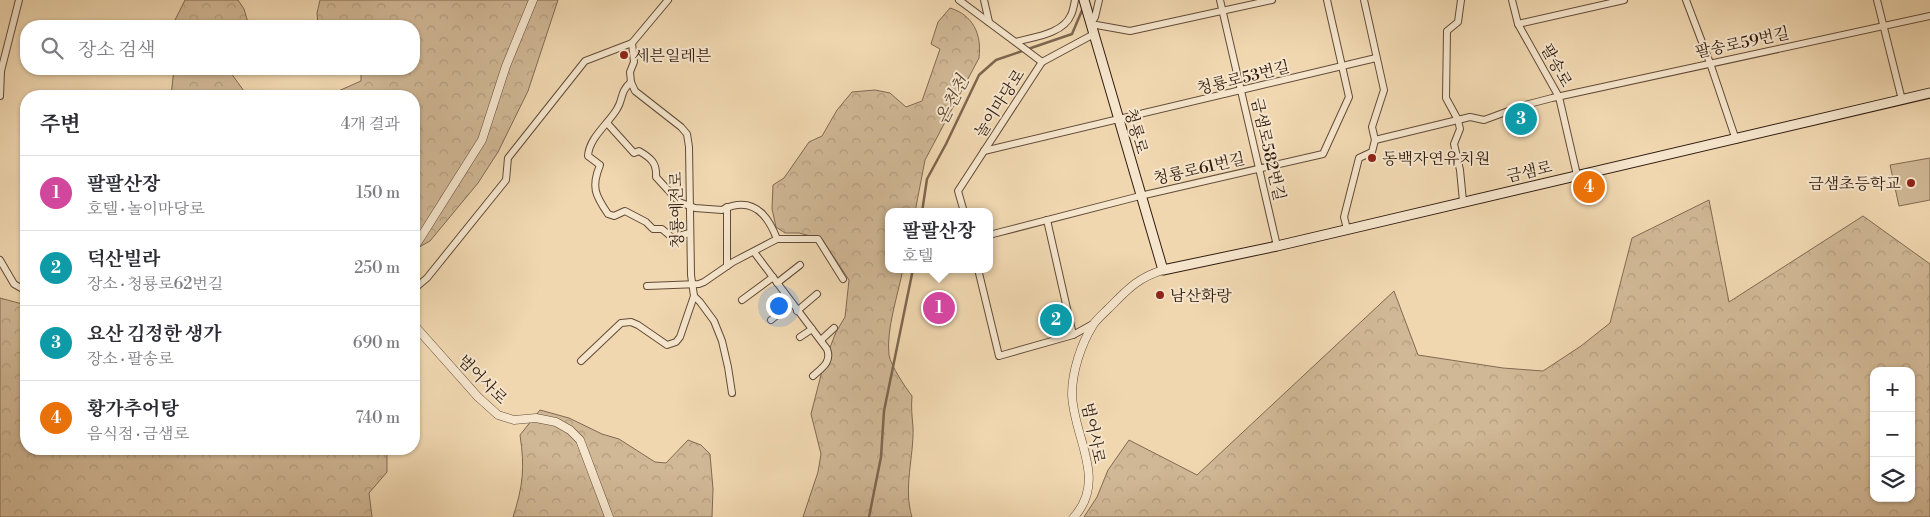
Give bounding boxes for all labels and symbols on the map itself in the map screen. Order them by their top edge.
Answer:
street label: 팔송로59번길 [1693,23,1791,63]
street label: 팔송로 [1536,40,1576,91]
place label: 세븐일레븐 [634,46,712,66]
marker: 세븐일레븐 [618,49,630,61]
street label: 청룡로53번길 [1195,57,1292,99]
street label: 놀이마당로 [970,65,1030,141]
water label: 온천천 [930,70,975,129]
street label: 금샘로582번길 [1246,96,1290,203]
pin: 3 [1505,100,1537,138]
street label: 청룡로 [1120,106,1152,157]
street label: 청룡로61번길 [1151,149,1247,189]
place label: 동백자연유치원 [1382,149,1490,169]
marker: 동백자연유치원 [1366,152,1378,164]
street label: 금샘로 [1504,157,1555,187]
pin: 4 [1573,168,1605,206]
street label: 청룡예전로 [666,171,688,249]
place label: 금샘초등학교 [1808,174,1901,194]
marker: 금샘초등학교 [1905,177,1917,189]
place label: 남산화랑 [1170,286,1232,306]
pin: 1 [923,289,955,327]
marker: 남산화랑 [1154,289,1166,301]
your location [766,293,792,319]
pin: 2 [1040,301,1072,339]
street label: 범어사로 [453,351,512,409]
street label: 범어사로 [1077,401,1109,466]

